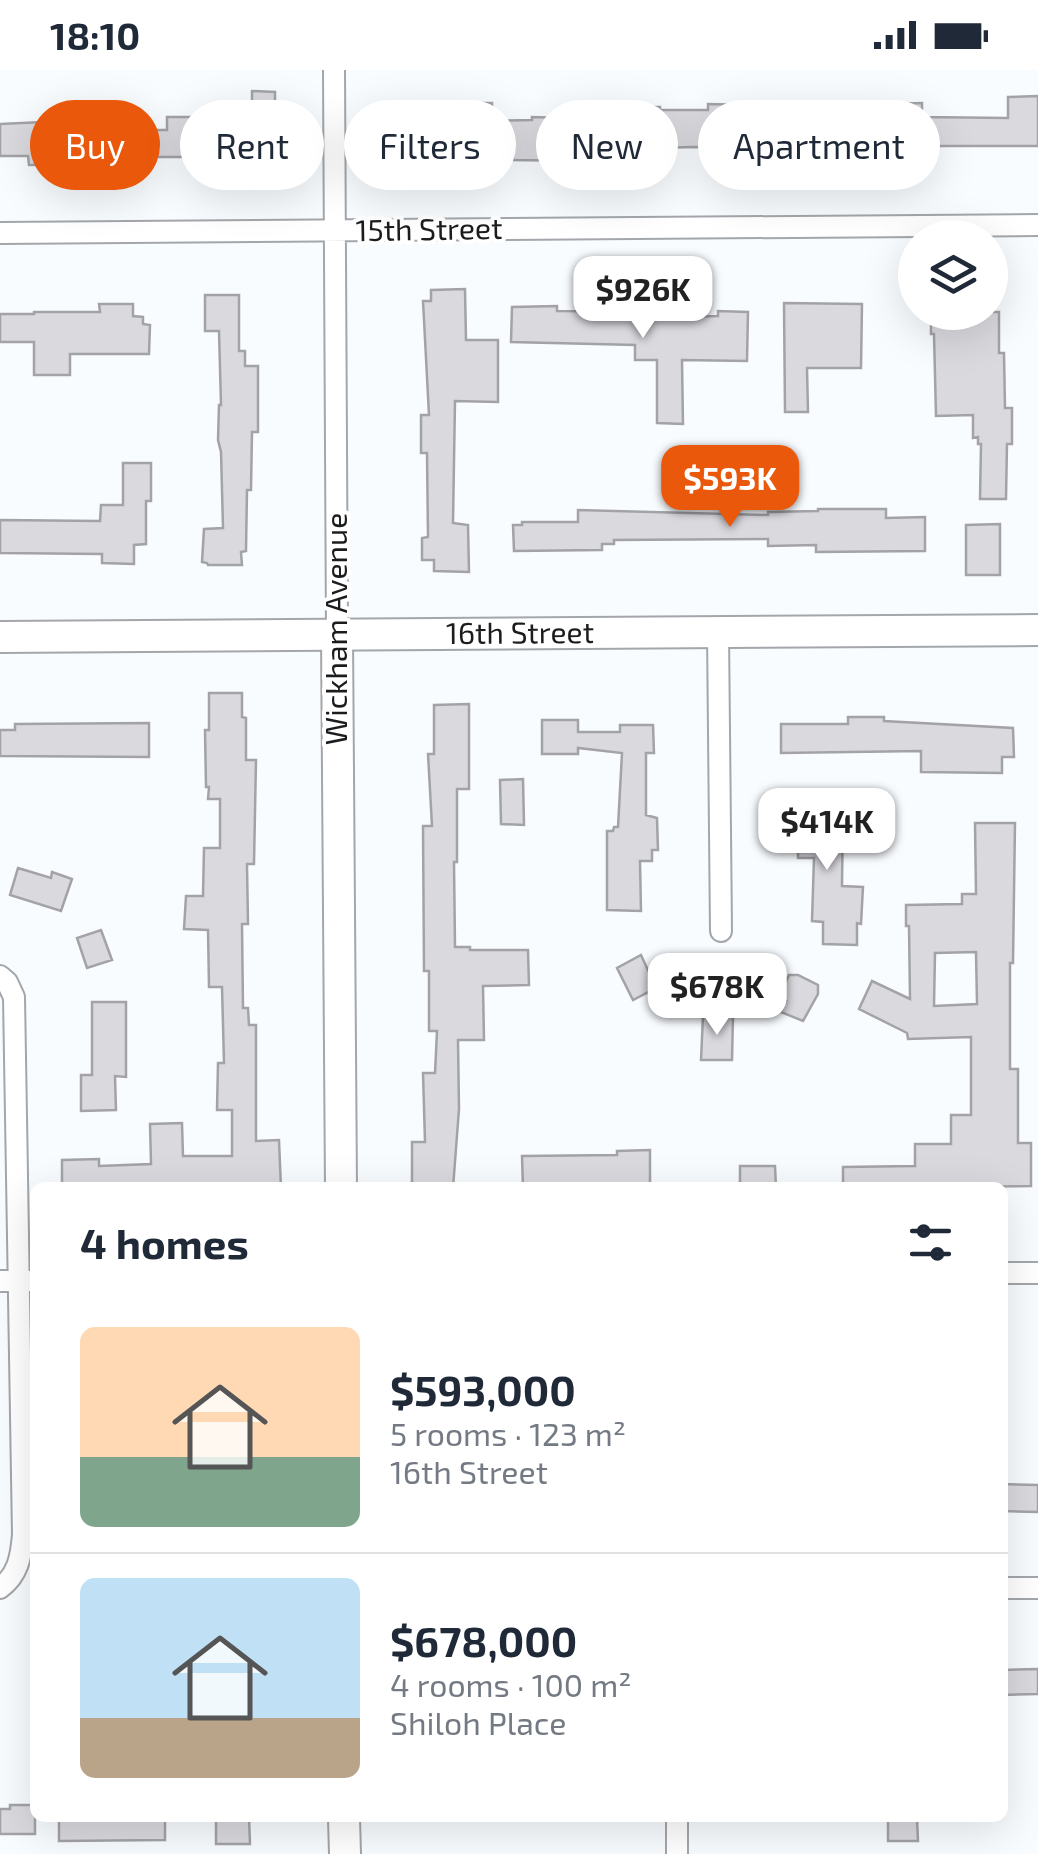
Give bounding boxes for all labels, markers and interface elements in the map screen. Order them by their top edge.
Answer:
text: 18:10 [50,12,140,58]
chip: Buy [30,100,160,190]
chip: Rent [180,100,324,190]
chip: Filters [344,100,516,190]
chip: New [536,100,678,190]
chip: Apartment [698,100,940,190]
street label: 15th Street [355,209,503,247]
map controls [898,220,1008,330]
button: layers [898,220,1008,330]
pin: $926K [573,256,713,341]
text: $926K [595,269,691,307]
pin: $593K [660,445,800,530]
text: $593K [683,458,777,496]
street label: Wickham Avenue [317,513,353,745]
street label: 16th Street [446,613,594,650]
pin: $414K [757,788,897,873]
text: $414K [780,801,874,839]
pin: $678K [647,953,787,1038]
text: $678K [670,966,764,1004]
icon: filters [903,1215,958,1270]
text: 4 homes [80,1217,249,1267]
text: $593,000 [390,1364,576,1414]
icon: home [160,1367,280,1487]
text: 5 rooms · 123 m² [390,1414,626,1452]
text: 16th Street [390,1452,548,1490]
text: $678,000 [390,1615,577,1665]
icon: home [160,1618,280,1738]
text: 4 rooms · 100 m² [390,1665,631,1703]
text: Shiloh Place [390,1703,566,1741]

